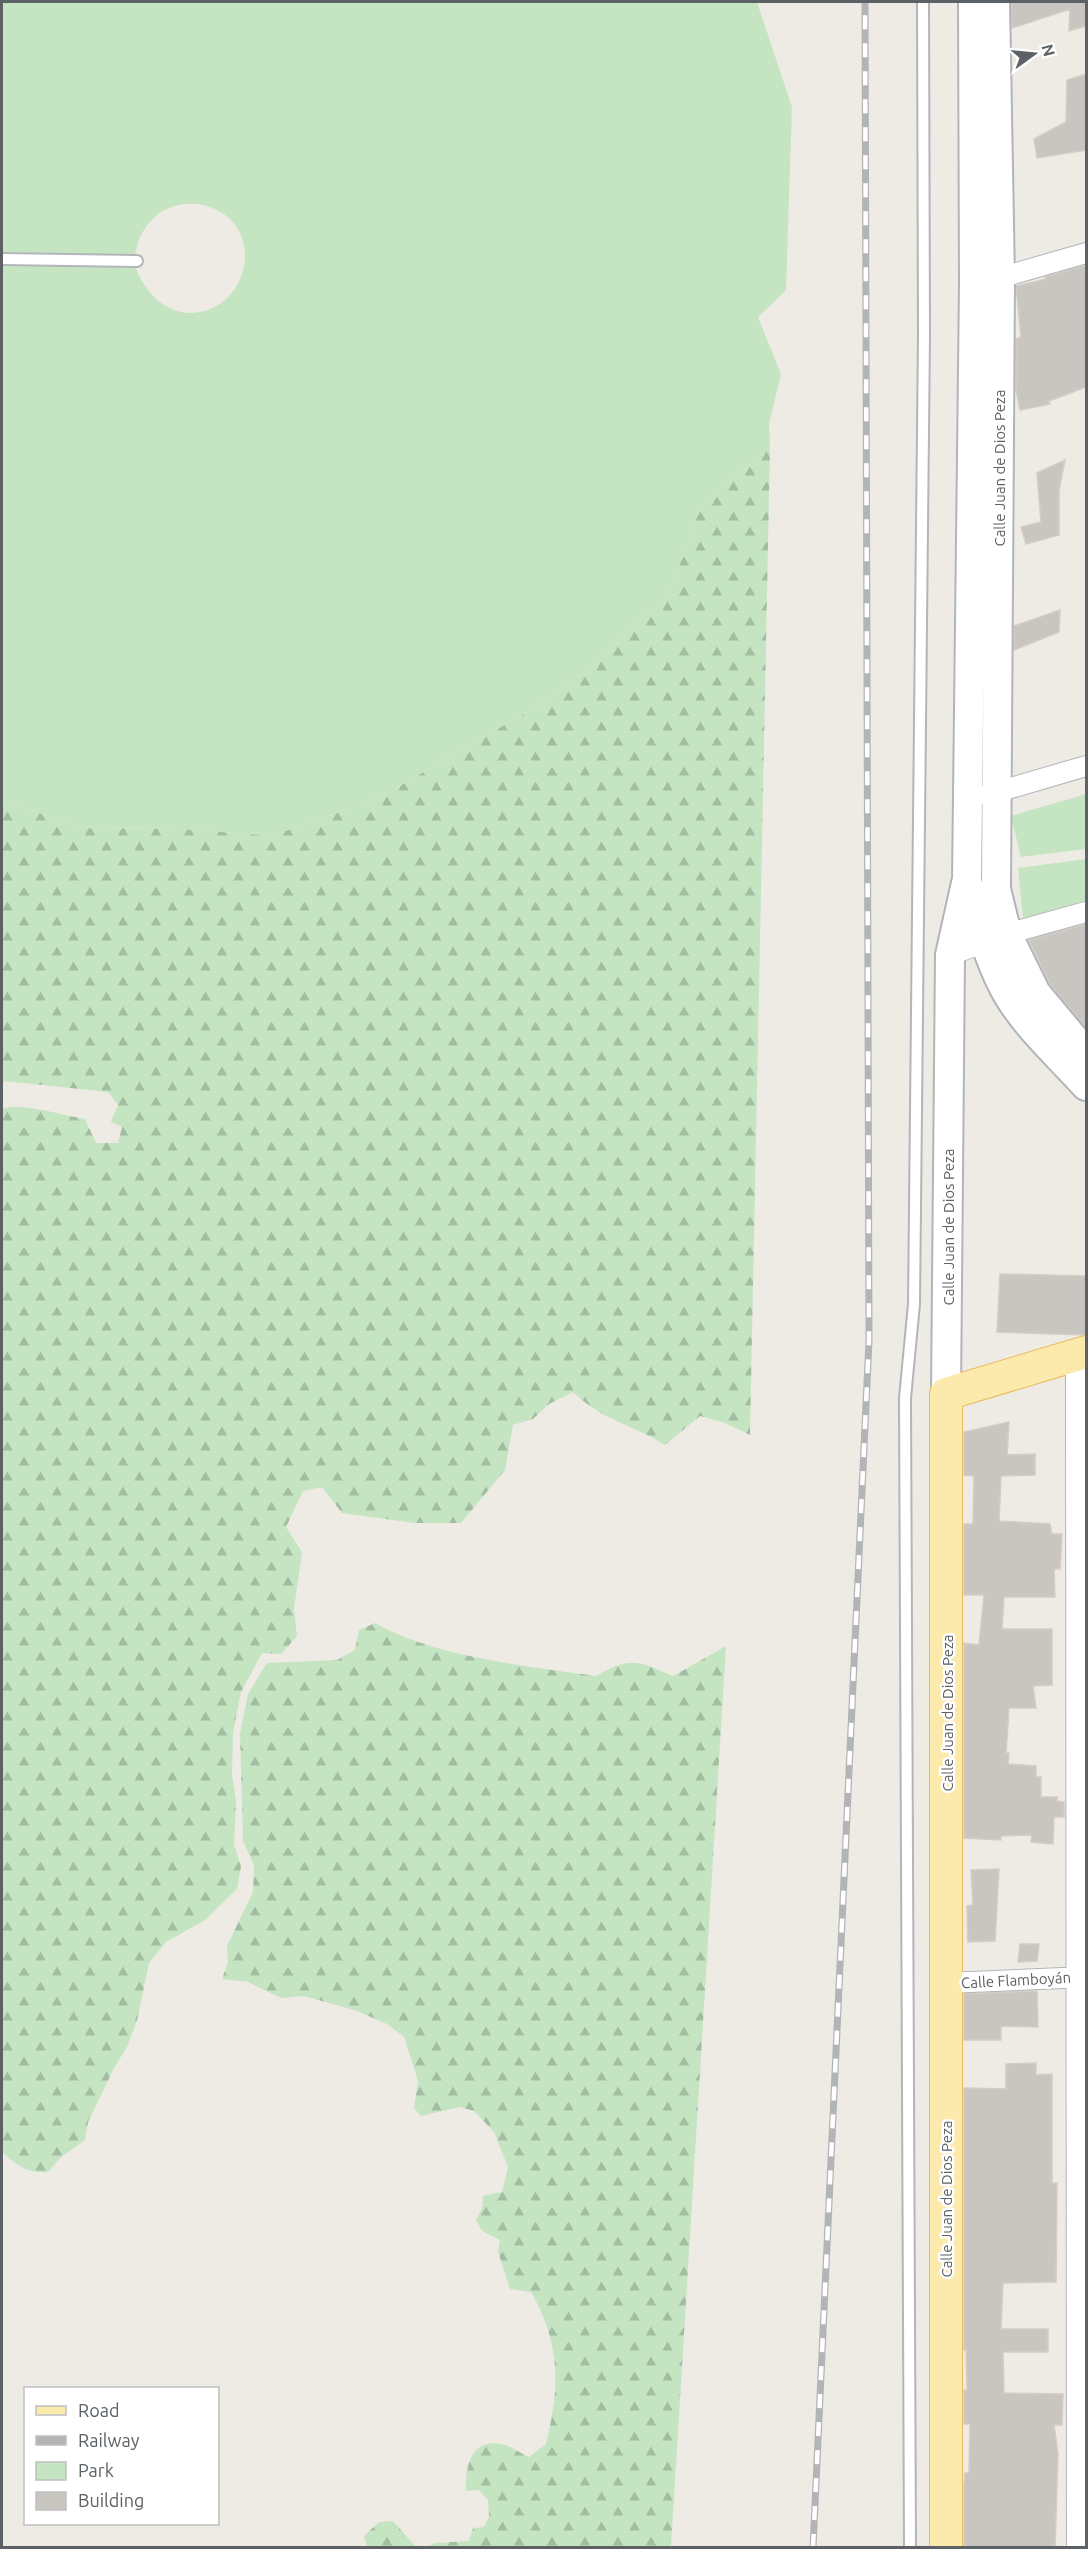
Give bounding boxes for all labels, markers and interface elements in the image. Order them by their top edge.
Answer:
north arrow [1004,24,1064,84]
text: N [1038,42,1059,58]
street label: Calle Juan de Dios Peza [991,389,1008,547]
street label: Calle Juan de Dios Peza [940,1148,957,1306]
street label: Calle Juan de Dios Peza [939,1634,956,1792]
street label: Calle Flamboyán [961,1969,1071,1991]
street label: Calle Juan de Dios Peza [938,2120,955,2278]
legend [24,2387,219,2525]
text: Road [78,2400,120,2420]
text: Railway [78,2430,140,2450]
text: Park [78,2460,114,2480]
text: Building [78,2490,144,2510]

